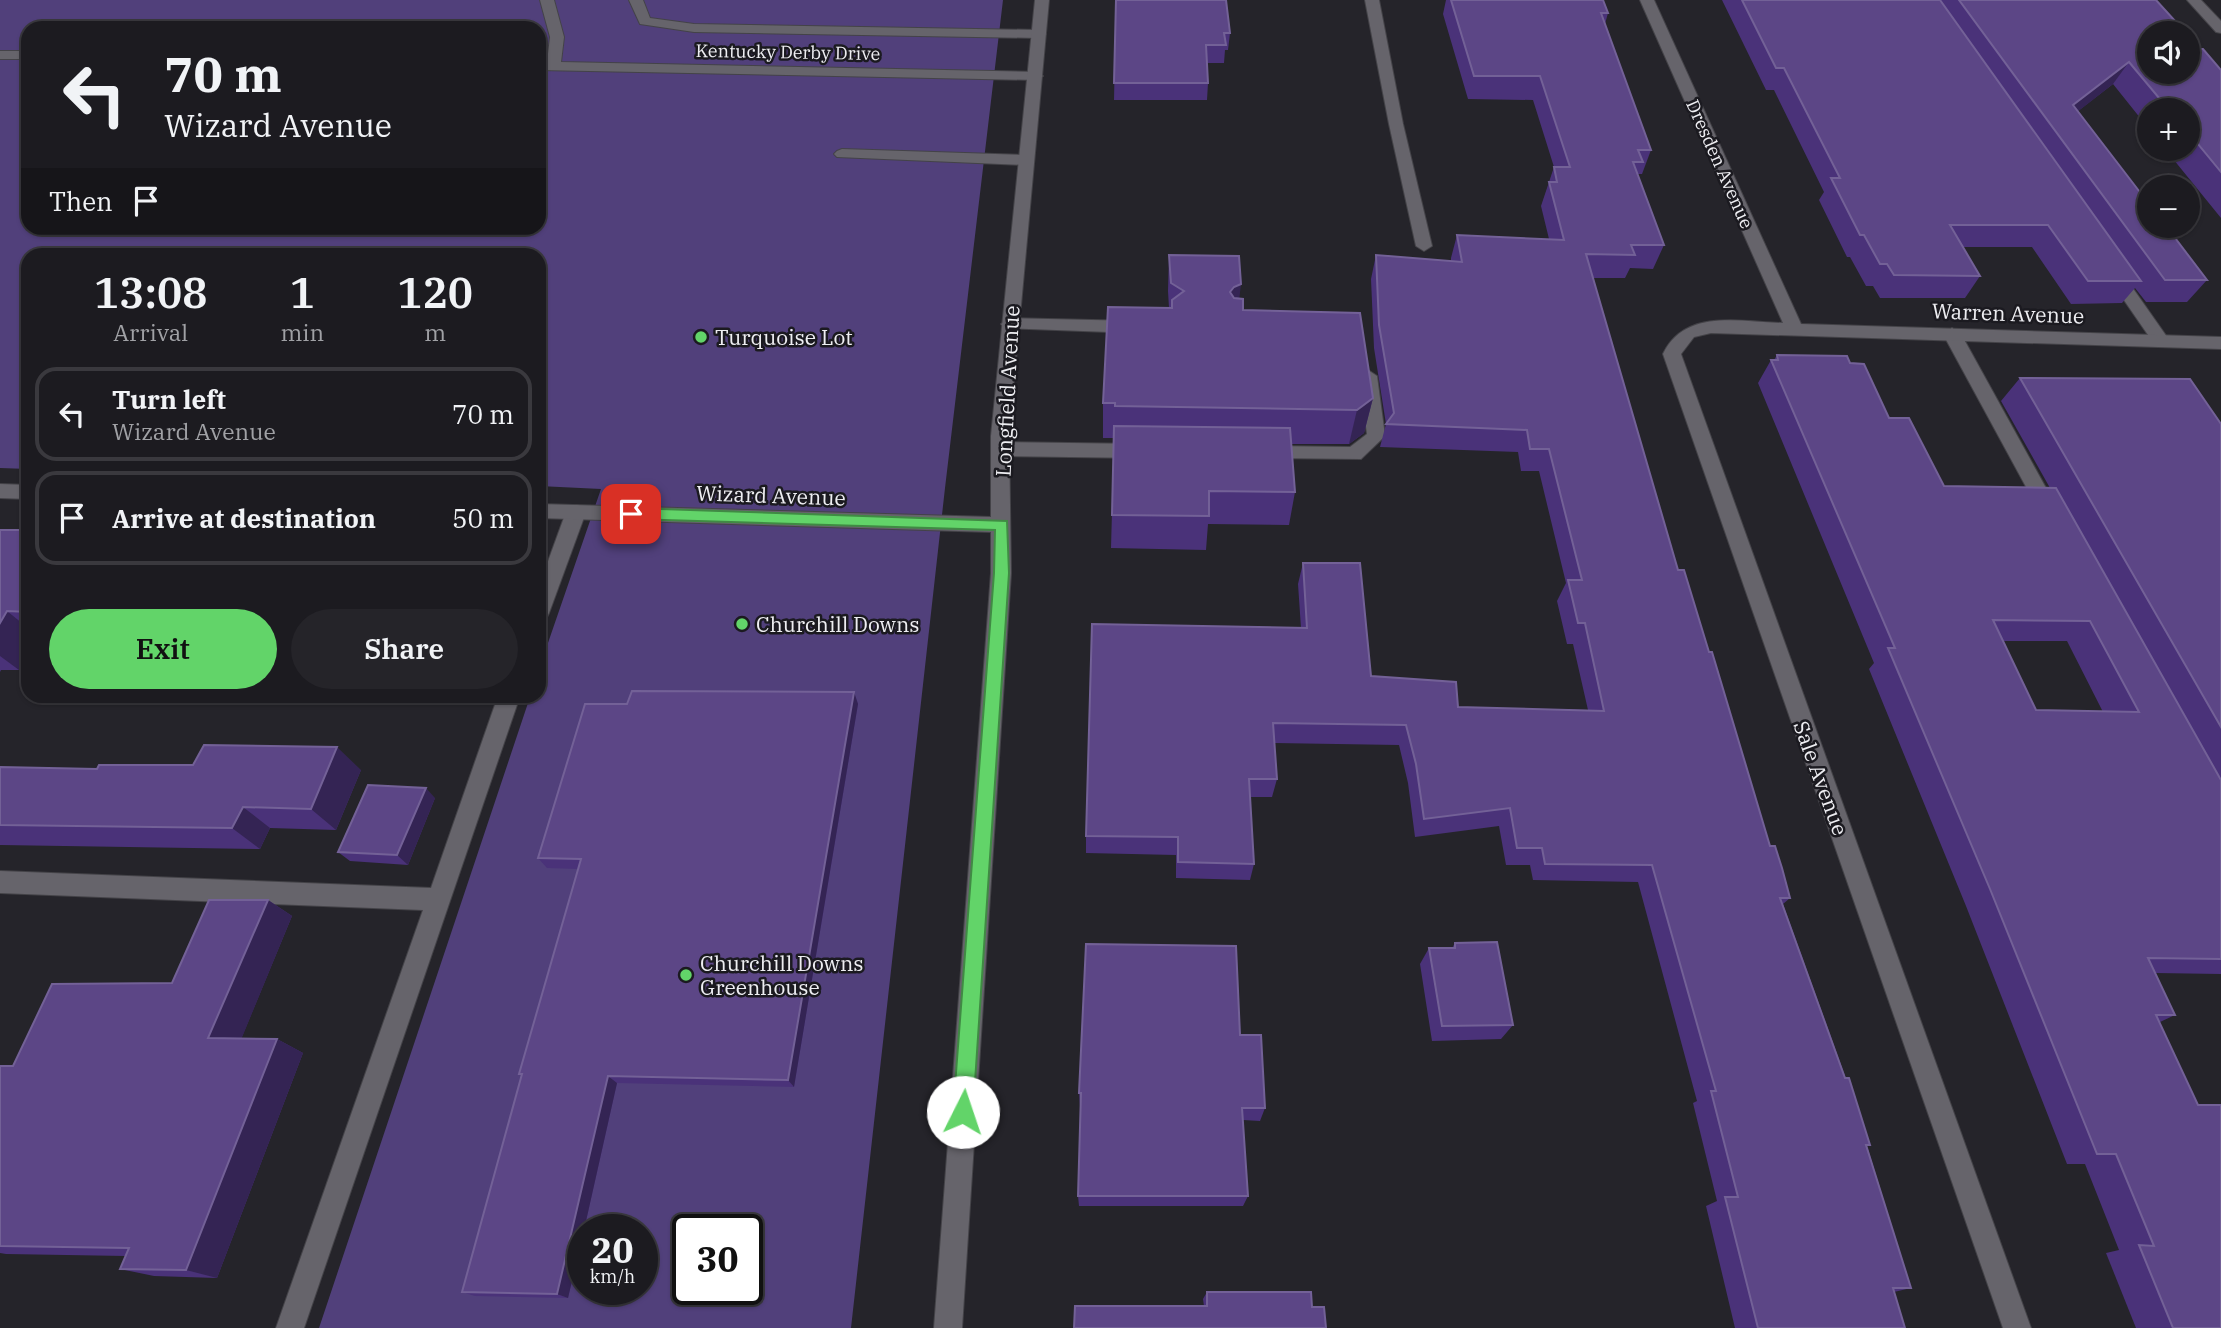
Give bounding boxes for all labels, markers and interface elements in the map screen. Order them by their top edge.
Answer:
map controls [2137,21,2200,238]
button: sound [2137,21,2200,84]
street label: Kentucky Derby Drive [695,39,881,65]
text: 70 m [164,42,282,105]
icon: left [49,49,140,140]
street label: Dresden Avenue [1681,96,1759,232]
button: + [2137,98,2200,161]
text: Wizard Avenue [164,104,392,146]
button: − [2137,175,2200,238]
icon: arrive [127,182,165,220]
text: Then [49,184,113,218]
text: 13:08 [94,265,207,320]
text: 1 [290,265,315,320]
text: 120 [397,265,473,320]
street label: Warren Avenue [1931,296,2085,330]
street label: Longfield Avenue [989,305,1025,477]
text: Arrival [113,317,188,347]
text: min [280,317,324,347]
text: m [424,317,446,347]
place label: Turquoise Lot [715,323,853,351]
marker: Turquoise Lot [693,329,709,345]
text: Turn left [112,382,226,416]
icon: left [53,395,91,433]
text: 70 m [452,397,514,431]
text: Wizard Avenue [112,416,276,446]
street label: Wizard Avenue [696,478,846,512]
pin [601,484,661,544]
icon: arrive [612,495,650,533]
icon: arrive [53,499,91,537]
text: Arrive at destination [112,501,376,535]
text: 50 m [452,501,514,535]
button: Exit [49,609,277,689]
button: Share [291,609,518,689]
place label: Churchill Downs [756,610,920,638]
marker: Churchill Downs [734,616,750,632]
street label: Sale Avenue [1787,717,1855,839]
place label: Churchill Downs Greenhouse [700,949,864,1001]
marker: Churchill Downs Greenhouse [678,967,694,983]
position arrow [926,1075,1000,1149]
speed limit sign: 30 [672,1214,763,1305]
text: 20 [591,1227,634,1273]
text: km/h [590,1265,635,1288]

